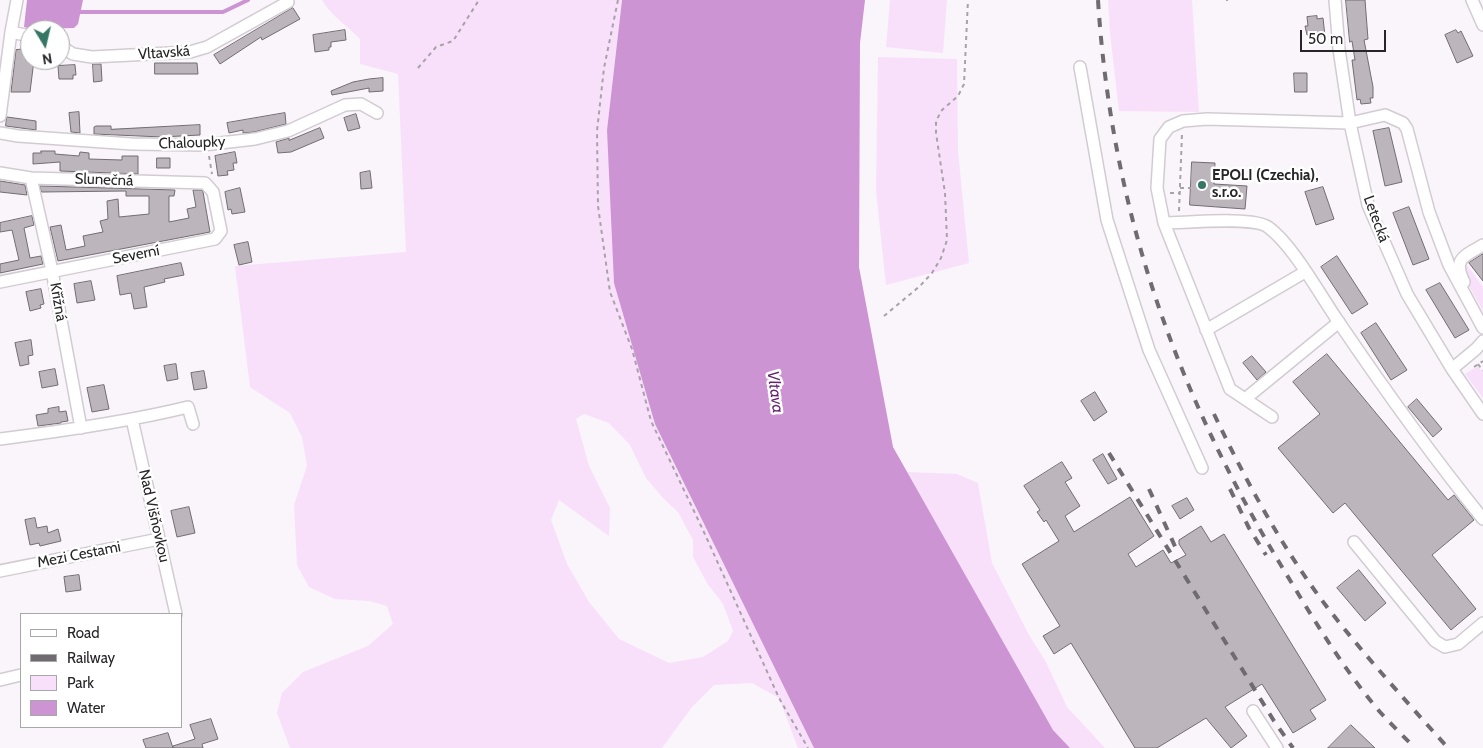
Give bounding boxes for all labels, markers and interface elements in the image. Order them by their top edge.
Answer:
north arrow [20,20,70,70]
scale bar [1303,20,1389,52]
text: 50 m [1308,30,1343,48]
street label: Vltavská [137,42,191,64]
text: N [41,49,53,68]
street label: Chaloupky [158,133,226,153]
place label: EPOLI (Czechia), s.r.o. [1212,167,1319,202]
street label: Slunečná [74,170,134,190]
marker: EPOLI (Czechia), s.r.o. [1196,179,1208,191]
street label: Letecká [1359,193,1393,245]
street label: Severní [111,242,161,268]
street label: Křížná [46,281,70,323]
water label: Vltava [763,370,787,414]
street label: Nad Višňovkou [135,468,173,564]
street label: Mezi Cestami [36,538,122,572]
legend [20,613,182,728]
text: Road [67,624,100,642]
text: Railway [67,649,115,667]
text: Park [67,674,94,692]
text: Water [67,699,105,717]

